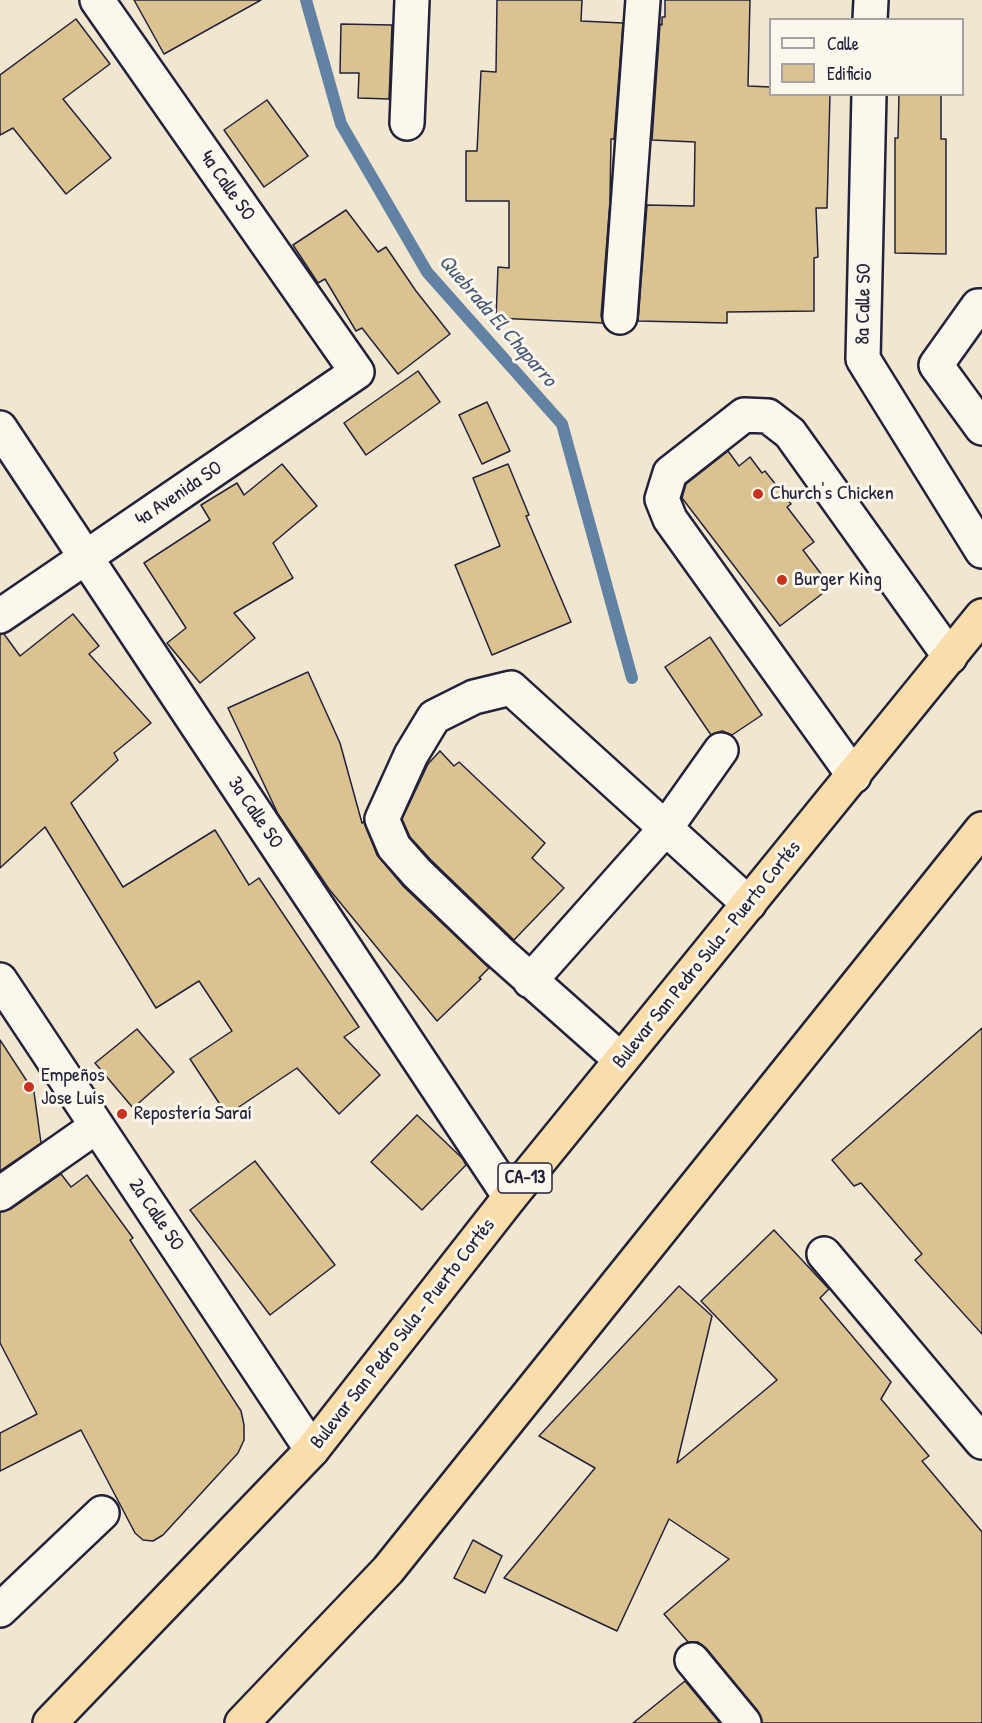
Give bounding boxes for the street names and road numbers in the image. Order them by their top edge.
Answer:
street label: 4a Calle SO [194,146,260,226]
street label: 8a Calle SO [851,263,877,345]
street label: 4a Avenida SO [131,456,227,532]
street label: 3a Calle SO [222,772,288,854]
street label: Bulevar San Pedro Sula - Puerto Cortés [608,836,806,1074]
road number: CA-13 [498,1163,552,1193]
street label: 2a Calle SO [123,1174,189,1256]
street label: Bulevar San Pedro Sula - Puerto Cortés [306,1214,500,1454]

